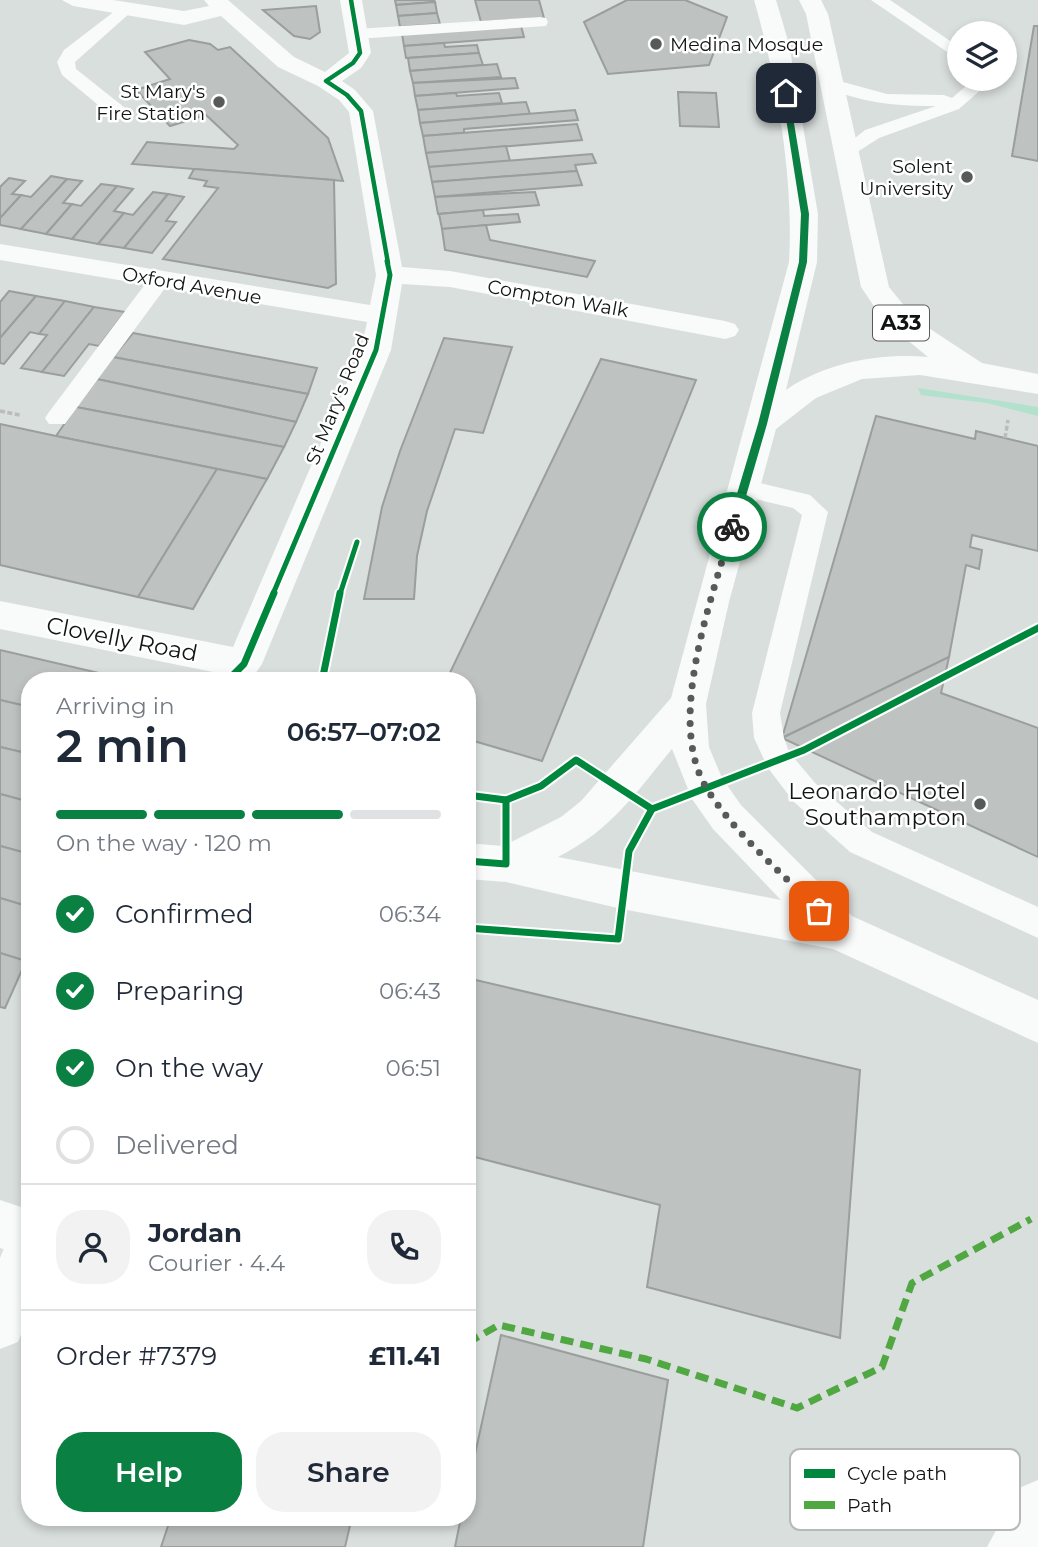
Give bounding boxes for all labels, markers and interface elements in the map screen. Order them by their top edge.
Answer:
map controls [947,21,1017,91]
button: layers [947,21,1017,91]
place label: Medina Mosque [670,33,823,56]
marker: Medina Mosque [648,36,664,52]
pin [756,63,816,123]
icon: home [767,74,805,112]
place label: St Mary's Fire Station [96,80,205,125]
marker: St Mary's Fire Station [211,94,227,110]
place label: Solent University [859,155,954,200]
marker: Solent University [959,169,975,185]
street label: Oxford Avenue [120,262,263,309]
street label: Compton Walk [486,275,631,322]
road number: A33 [873,306,929,340]
street label: St Mary's Road [301,330,374,468]
courier [697,492,767,562]
icon: bike [713,508,751,546]
street label: Clovelly Road [44,611,200,667]
text: Arriving in [56,692,175,720]
text: 06:57–07:02 [287,716,441,748]
text: 2 min [56,717,189,774]
place label: Leonardo Hotel Southampton [788,777,966,831]
marker: Leonardo Hotel Southampton [972,796,988,812]
text: On the way · 120 m [56,829,272,857]
pin [789,881,849,941]
icon: bag [800,892,838,930]
icon: check [56,895,94,933]
text: Confirmed [115,898,254,930]
text: 06:34 [379,900,441,928]
icon: check [56,972,94,1010]
text: Preparing [115,975,244,1007]
text: 06:43 [379,977,441,1005]
icon: check [56,1049,94,1087]
text: On the way [115,1052,263,1084]
text: 06:51 [386,1054,441,1082]
text: Delivered [115,1129,239,1161]
button: person [56,1210,130,1284]
button: phone [367,1210,441,1284]
text: Jordan [148,1217,242,1249]
text: Courier · 4.4 [148,1249,285,1277]
text: Order #7379 [56,1340,217,1372]
text: £11.41 [369,1340,441,1372]
button: Help [56,1432,242,1512]
button: Share [256,1432,441,1512]
legend [790,1449,1020,1530]
text: Cycle path [847,1462,947,1485]
text: Path [847,1494,892,1517]

